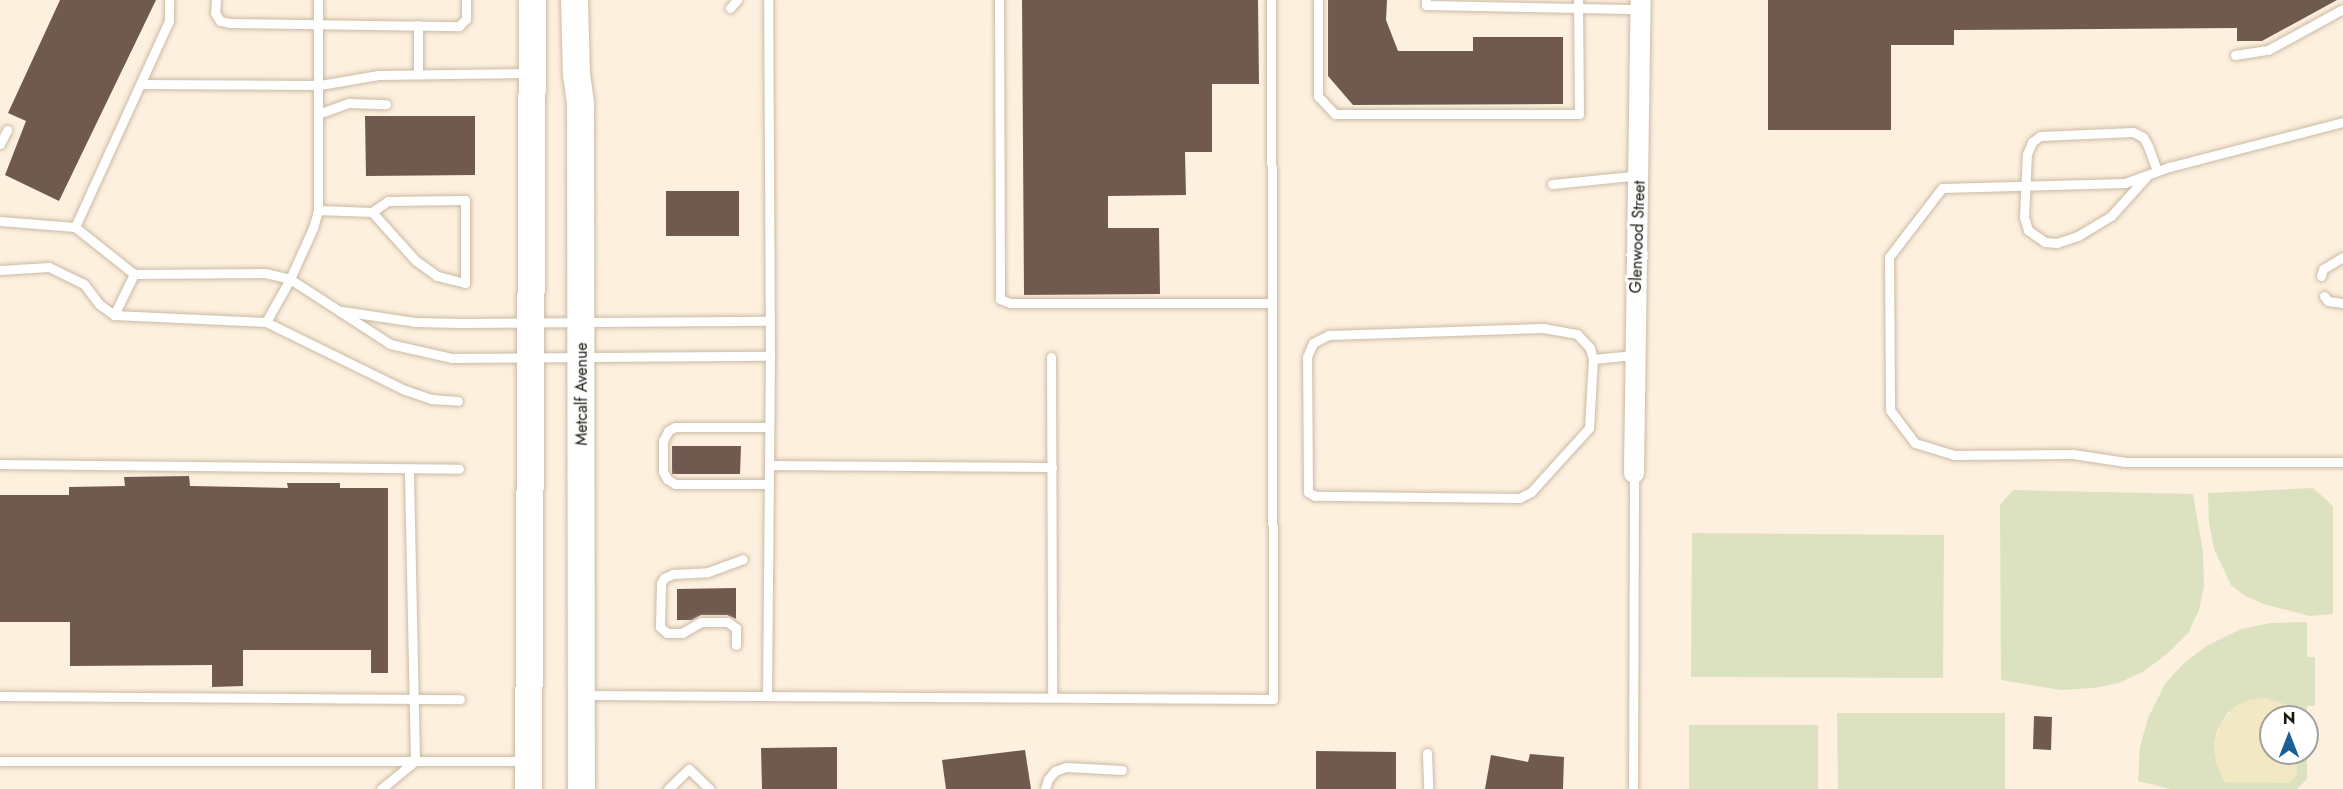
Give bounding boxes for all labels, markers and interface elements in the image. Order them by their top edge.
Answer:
street label: Glenwood Street [1626,180,1650,294]
street label: Metcalf Avenue [572,342,592,446]
north arrow [2259,705,2319,765]
text: N [2283,707,2295,730]

